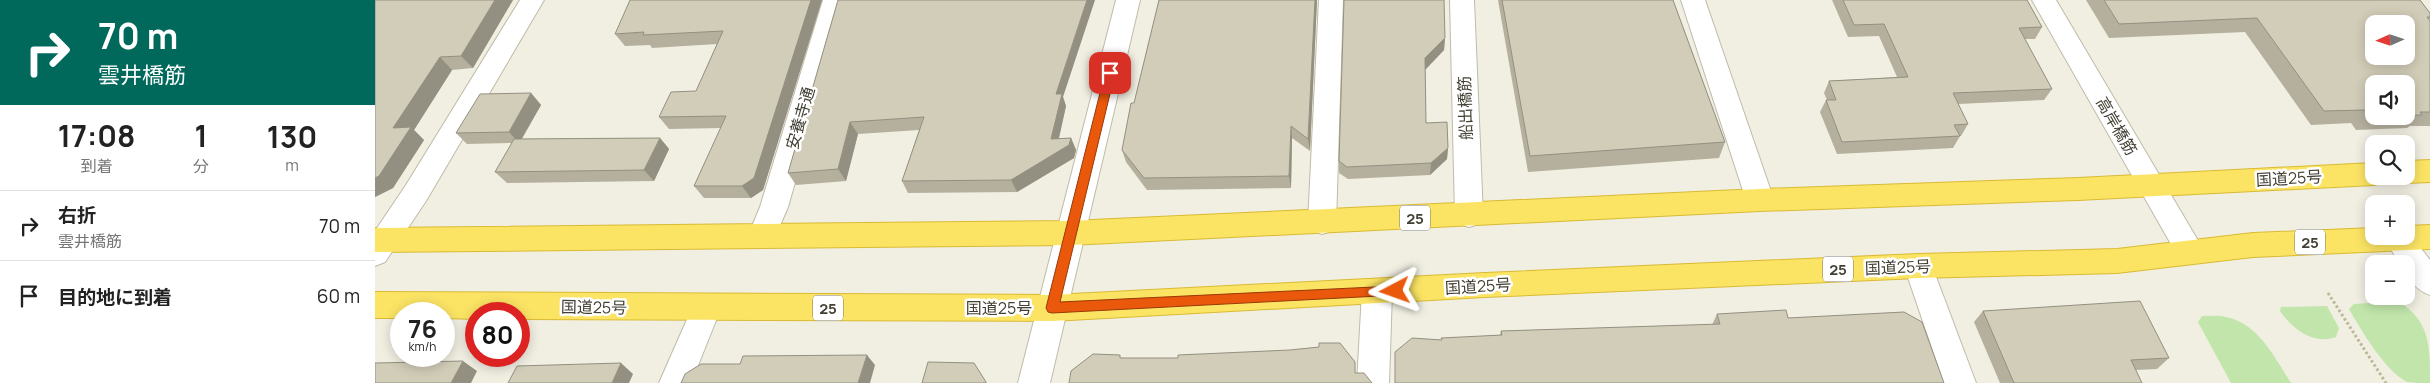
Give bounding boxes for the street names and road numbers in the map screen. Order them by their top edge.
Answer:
street label: 船出橋筋 [1453,76,1477,140]
street label: 安養寺通 [781,84,819,152]
street label: 高岸橋筋 [2091,93,2143,159]
street label: 国道25号 [2255,165,2323,191]
road number: 25 [1400,206,1430,230]
road number: 25 [2295,230,2325,254]
street label: 国道25号 [1864,255,1932,279]
road number: 25 [1823,256,1853,282]
street label: 国道25号 [1444,273,1512,299]
street label: 国道25号 [561,295,627,319]
road number: 25 [813,296,843,320]
street label: 国道25号 [966,297,1032,319]

